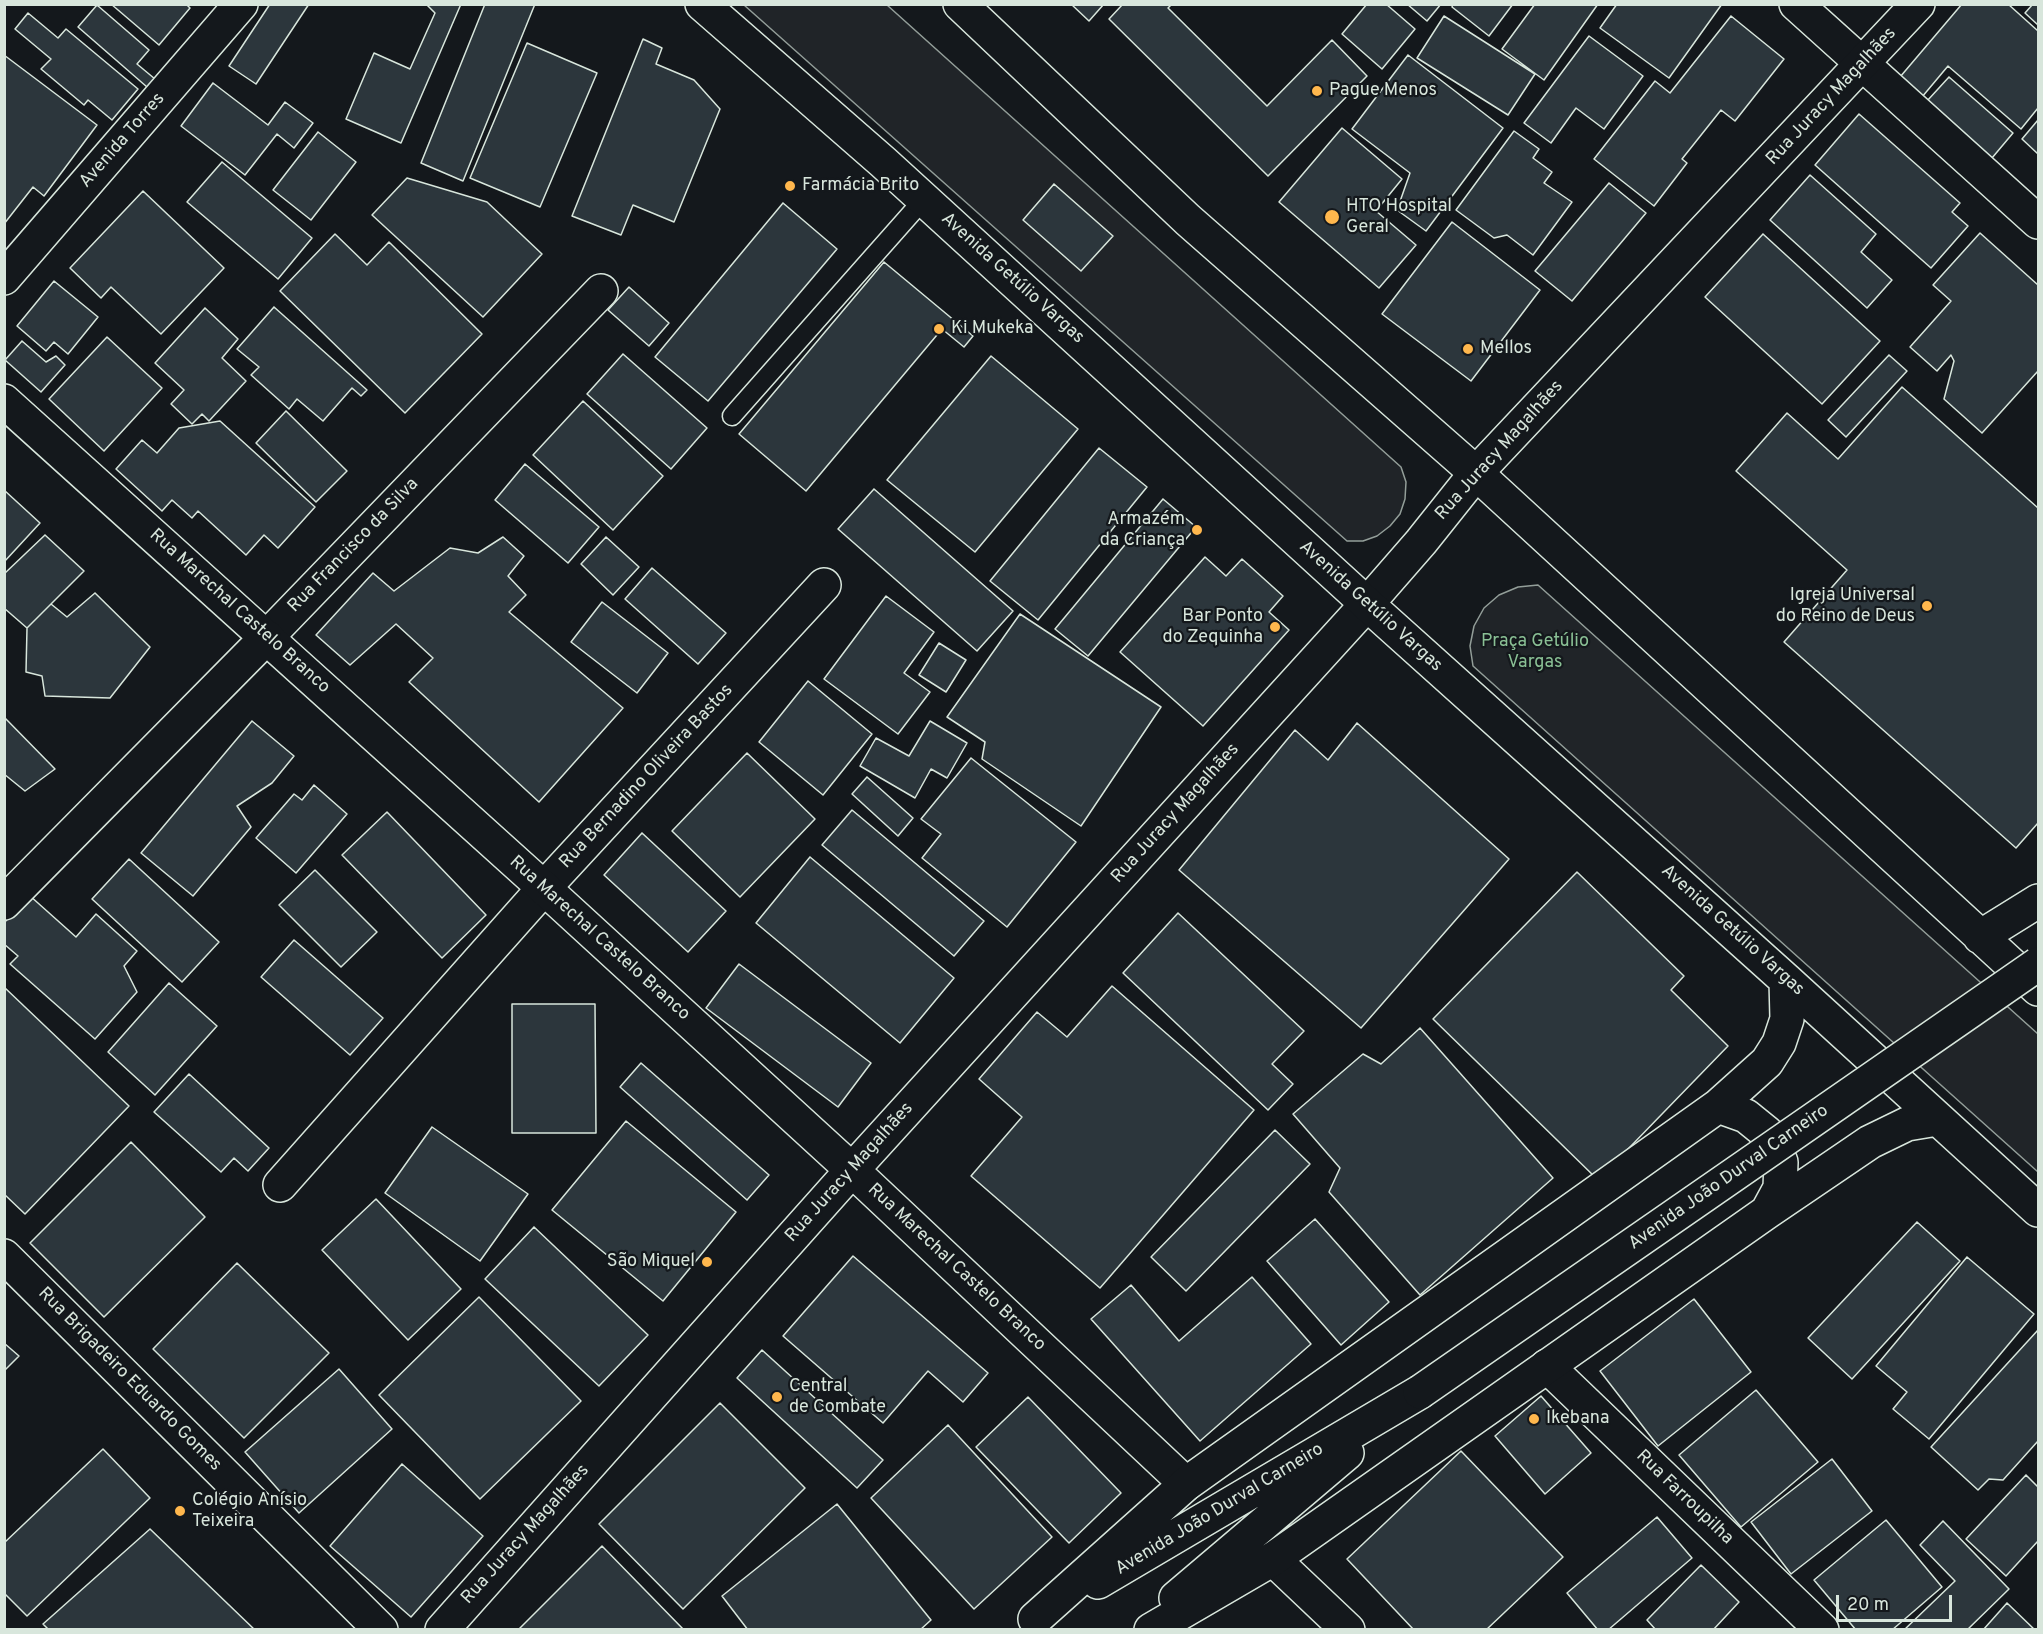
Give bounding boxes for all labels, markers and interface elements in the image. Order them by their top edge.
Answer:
street label: Rua Juracy Magalhães [1762,24,1902,170]
place label: Pague Menos [1329,80,1437,102]
marker: Pague Menos [1310,84,1324,98]
street label: Avenida Torres [76,89,170,193]
place label: Farmácia Brito [802,175,919,197]
marker: Farmácia Brito [783,179,797,193]
place label: HTO Hospital Geral [1346,196,1452,238]
marker: HTO Hospital Geral [1323,208,1341,226]
street label: Avenida Getúlio Vargas [936,209,1088,349]
place label: Ki Mukeka [951,318,1034,340]
marker: Ki Mukeka [932,322,946,336]
place label: Mellos [1480,338,1532,360]
marker: Mellos [1461,342,1475,356]
street label: Rua Juracy Magalhães [1432,377,1568,525]
street label: Rua Francisco da Silva [284,474,424,618]
place label: Armazém da Criança [1100,509,1185,552]
marker: Armazém da Criança [1190,523,1204,537]
street label: Rua Marechal Castelo Branco [144,525,334,699]
street label: Avenida Getúlio Vargas [1294,537,1446,677]
place label: Igreja Universal do Reino de Deus [1776,585,1915,628]
marker: Igreja Universal do Reino de Deus [1920,599,1934,613]
place label: Bar Ponto do Zequinha [1163,606,1263,648]
marker: Bar Ponto do Zequinha [1268,620,1282,634]
park label: Praça Getúlio Vargas [1481,631,1589,674]
street label: Rua Bernadino Oliveira Bastos [556,680,738,874]
street label: Rua Juracy Magalhães [1108,740,1244,888]
street label: Rua Marechal Castelo Branco [504,852,694,1026]
street label: Avenida Getúlio Vargas [1656,861,1808,1001]
street label: Rua Juracy Magalhães [782,1099,918,1247]
street label: Avenida João Durval Carneiro [1625,1101,1833,1255]
street label: Rua Marechal Castelo Branco [862,1180,1050,1356]
place label: São Miquel [607,1251,695,1273]
marker: São Miquel [700,1255,714,1269]
street label: Rua Brigadeiro Eduardo Gomes [33,1284,225,1476]
place label: Central de Combate [789,1376,886,1418]
marker: Central de Combate [770,1390,784,1404]
place label: Ikebana [1546,1408,1610,1430]
marker: Ikebana [1527,1412,1541,1426]
street label: Avenida João Durval Carneiro [1112,1439,1328,1581]
street label: Rua Farroupilha [1631,1446,1737,1550]
street label: Rua Juracy Magalhães [458,1461,594,1609]
place label: Colégio Anísio Teixeira [192,1490,307,1532]
marker: Colégio Anísio Teixeira [173,1504,187,1518]
scale bar [1839,1583,1954,1621]
text: 20 m [1847,1594,1889,1617]

